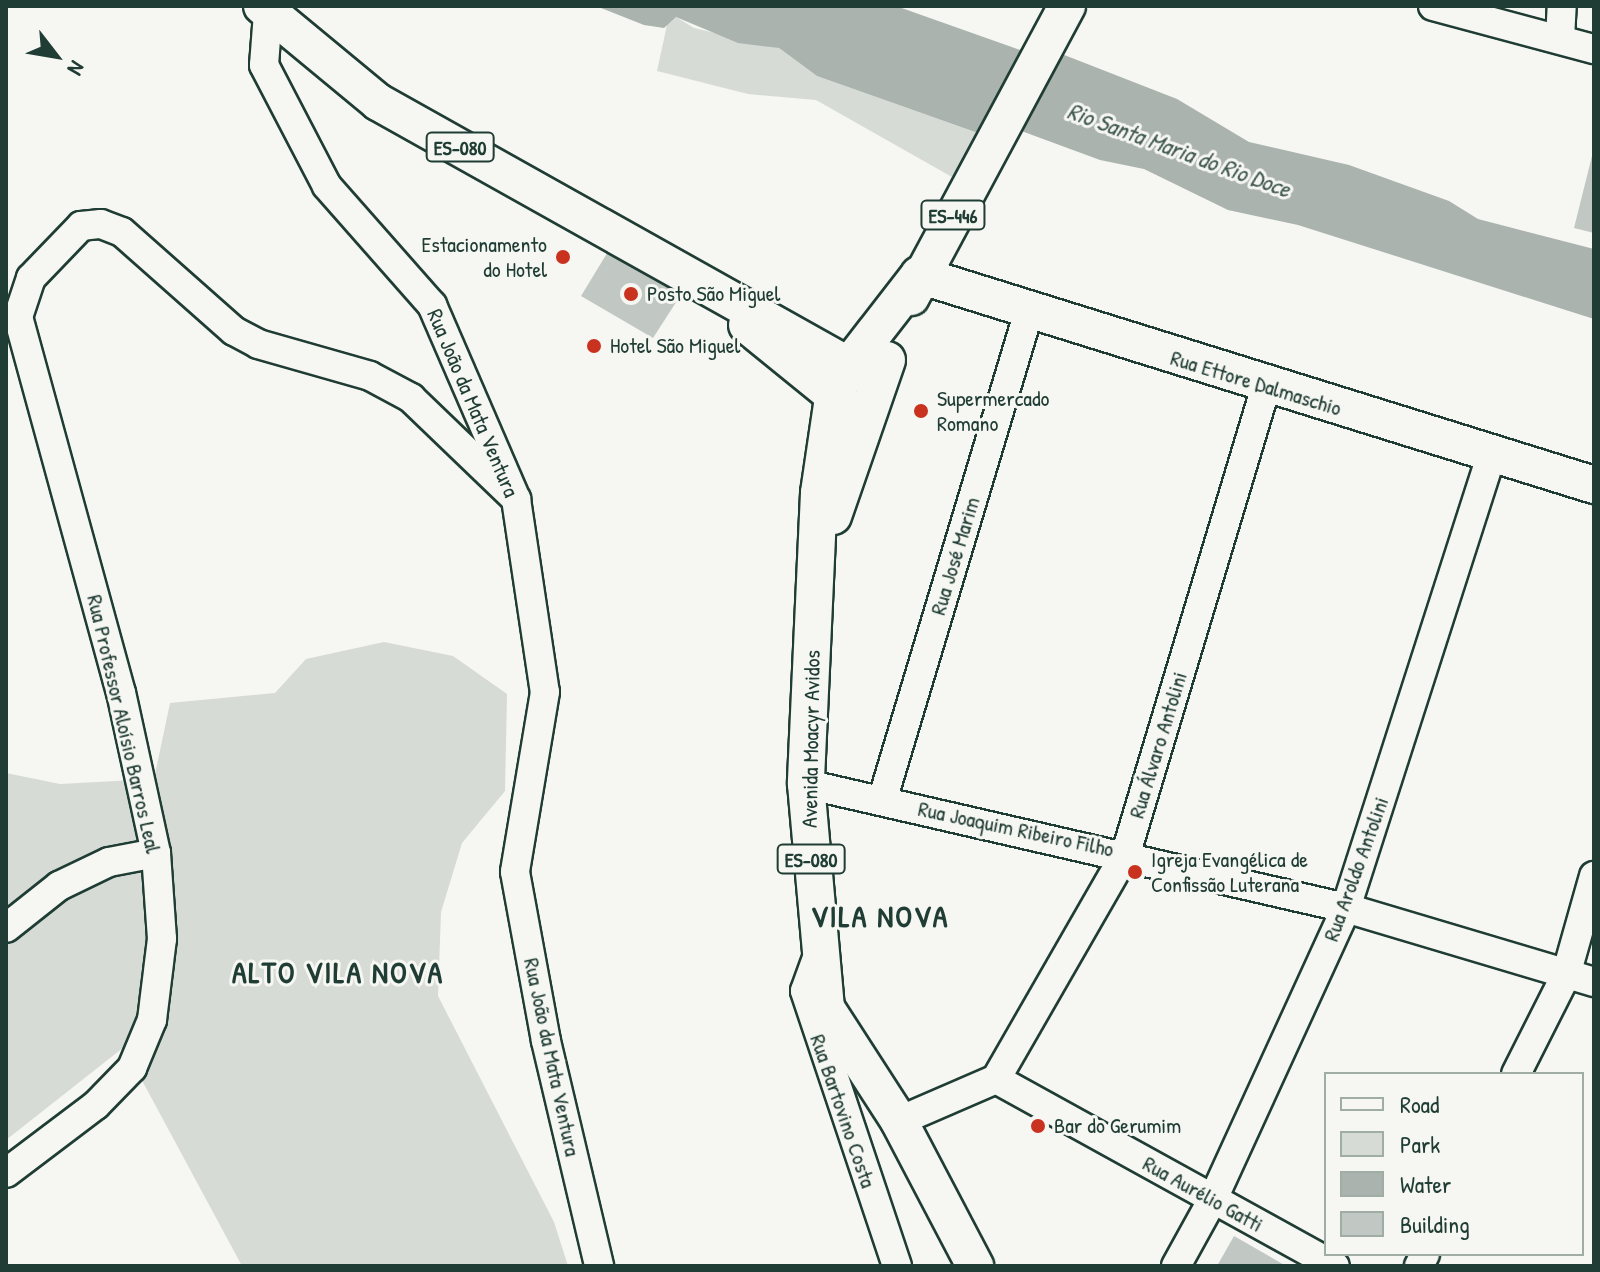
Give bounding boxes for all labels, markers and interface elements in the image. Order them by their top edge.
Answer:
north arrow [16,16,96,96]
text: N [61,56,92,81]
water label: Rio Santa Maria do Rio Doce [1064,96,1294,204]
road number: ES-080 [424,131,496,163]
road number: ES-446 [919,199,987,231]
place label: Estacionamento do Hotel [422,231,547,282]
marker: Estacionamento do Hotel [554,248,572,266]
place label: Posto São Miguel [647,281,780,307]
marker: Posto São Miguel [622,285,640,303]
street label: Rua João da Mata Ventura [421,305,525,501]
place label: Hotel São Miguel [610,333,740,359]
marker: Hotel São Miguel [585,337,603,355]
street label: Rua Ettore Dalmaschio [1167,344,1345,422]
place label: Supermercado Romano [937,385,1049,436]
marker: Supermercado Romano [912,402,930,420]
street label: Rua José Marim [925,494,985,618]
street label: Rua Professor Aloísio Barros Leal [81,592,167,856]
street label: Avenida Moacyr Avidos [796,650,826,828]
street label: Rua Álvaro Antolini [1123,669,1193,821]
street label: Rua Aroldo Antolini [1318,793,1394,945]
street label: Rua Joaquim Ribeiro Filho [916,795,1116,863]
road number: ES-080 [775,843,847,875]
place label: Igreja Evangélica de Confissão Luterana [1151,846,1308,898]
marker: Igreja Evangélica de Confissão Luterana [1126,863,1144,881]
district label: VILA NOVA [811,898,949,934]
district label: ALTO VILA NOVA [232,954,444,990]
street label: Rua João da Mata Ventura [518,956,586,1158]
street label: Rua Bartovino Costa [804,1031,882,1191]
legend [1324,1072,1584,1256]
text: Road [1400,1088,1439,1120]
place label: Bar do Gerumim [1054,1113,1181,1139]
marker: Bar do Gerumim [1029,1117,1047,1135]
text: Park [1400,1128,1440,1160]
street label: Rua Aurélio Gatti [1138,1150,1268,1238]
text: Water [1400,1168,1451,1200]
text: Building [1400,1208,1470,1240]

